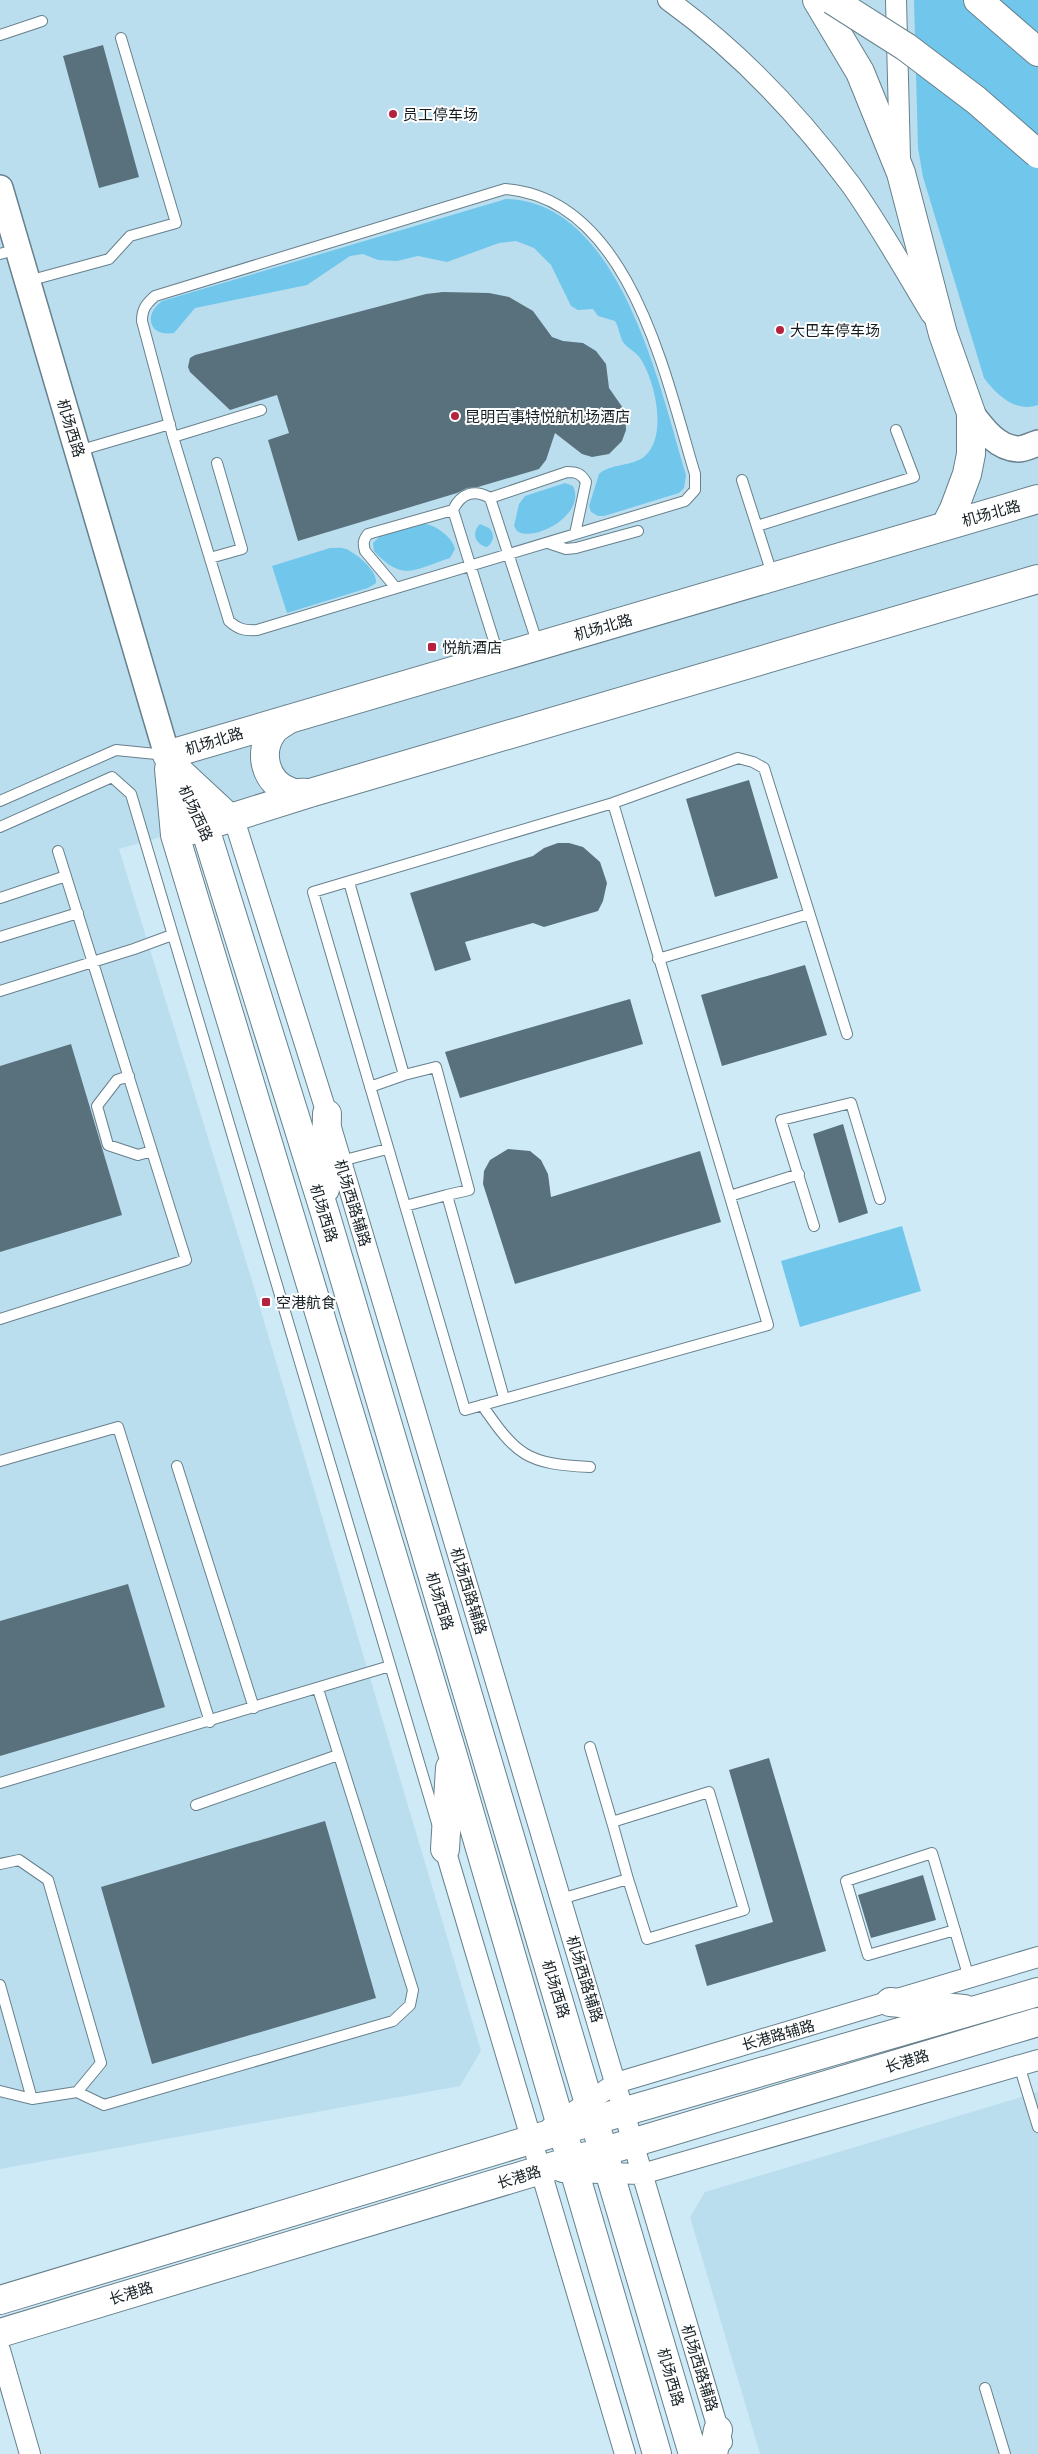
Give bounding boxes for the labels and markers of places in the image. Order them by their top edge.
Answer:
place label: 员工停车场 [403,106,478,123]
marker: 员工停车场 [387,108,399,120]
place label: 大巴车停车场 [790,322,880,339]
marker: 大巴车停车场 [774,324,786,336]
place label: 昆明百事特悦航机场酒店 [465,408,630,425]
marker: 昆明百事特悦航机场酒店 [449,410,461,422]
place label: 悦航酒店 [442,639,502,656]
marker: 悦航酒店 [426,641,438,653]
place label: 空港航食 [276,1294,336,1311]
marker: 空港航食 [260,1296,272,1308]

